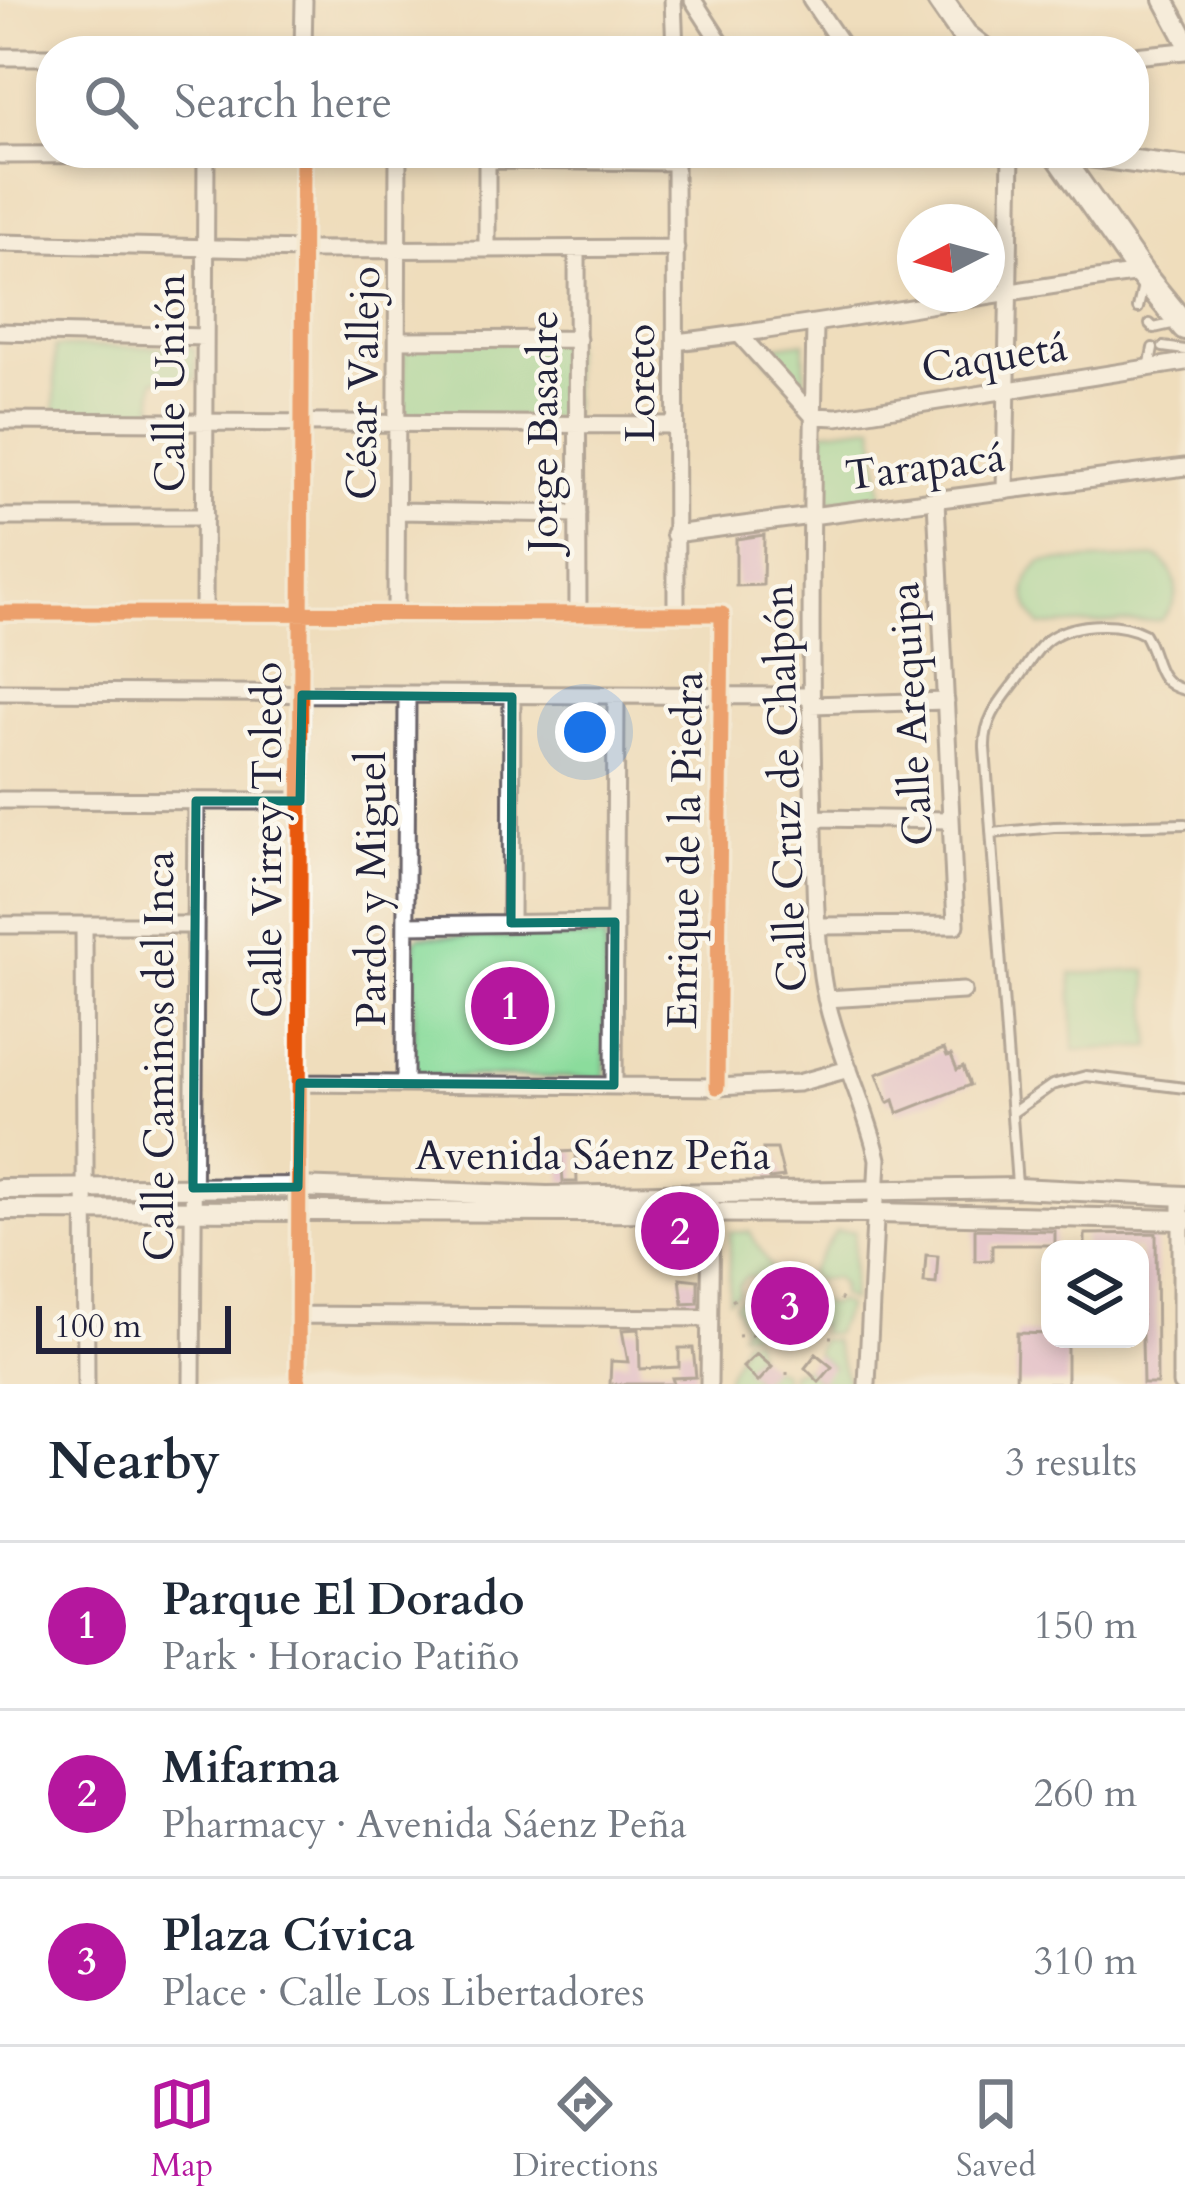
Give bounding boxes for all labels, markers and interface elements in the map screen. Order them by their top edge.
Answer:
search box [36,36,1149,168]
icon: search [78,69,144,135]
text: Search here [174,72,392,133]
north arrow [897,204,1005,312]
street label: César Vallejo [333,266,394,500]
street label: Calle Unión [142,274,199,492]
street label: Jorge Basadre [515,310,572,558]
street label: Caquetá [918,318,1071,397]
street label: Loreto [612,324,669,442]
street label: Tarapacá [842,428,1008,505]
street label: Calle Arequipa [876,581,947,847]
street label: Calle Cruz de Chalpón [750,583,821,993]
street label: Calle Virrey Toledo [239,662,296,1018]
street label: Enrique de la Piedra [654,671,717,1029]
your location [555,702,615,762]
street label: Pardo y Miguel [343,751,400,1027]
street label: Calle Caminos del Inca [131,851,188,1261]
pin: 1 [471,961,549,1051]
street label: Avenida Sáenz Peña [415,1127,771,1184]
pin: 2 [641,1186,719,1276]
map controls [1041,1240,1149,1348]
button: layers [1041,1240,1149,1348]
pin: 3 [751,1261,829,1351]
scale bar [36,1300,231,1353]
text: 100 m [54,1304,141,1349]
text: Nearby [48,1427,220,1497]
text: 3 results [1005,1436,1137,1489]
text: Parque El Dorado [162,1569,525,1630]
text: 1 [77,1599,97,1652]
text: 150 m [1034,1599,1137,1652]
text: Park · Horacio Patiño [162,1630,519,1683]
text: Mifarma [162,1737,340,1798]
text: 2 [77,1767,97,1820]
text: 260 m [1034,1767,1137,1820]
text: Pharmacy · Avenida Sáenz Peña [162,1798,687,1851]
text: Plaza Cívica [162,1905,415,1966]
text: 3 [77,1935,97,1988]
text: 310 m [1034,1935,1137,1988]
text: Place · Calle Los Libertadores [162,1966,645,2019]
tab: Map [149,2071,215,2188]
tab: Directions [513,2071,658,2188]
tab: Saved [956,2071,1036,2188]

